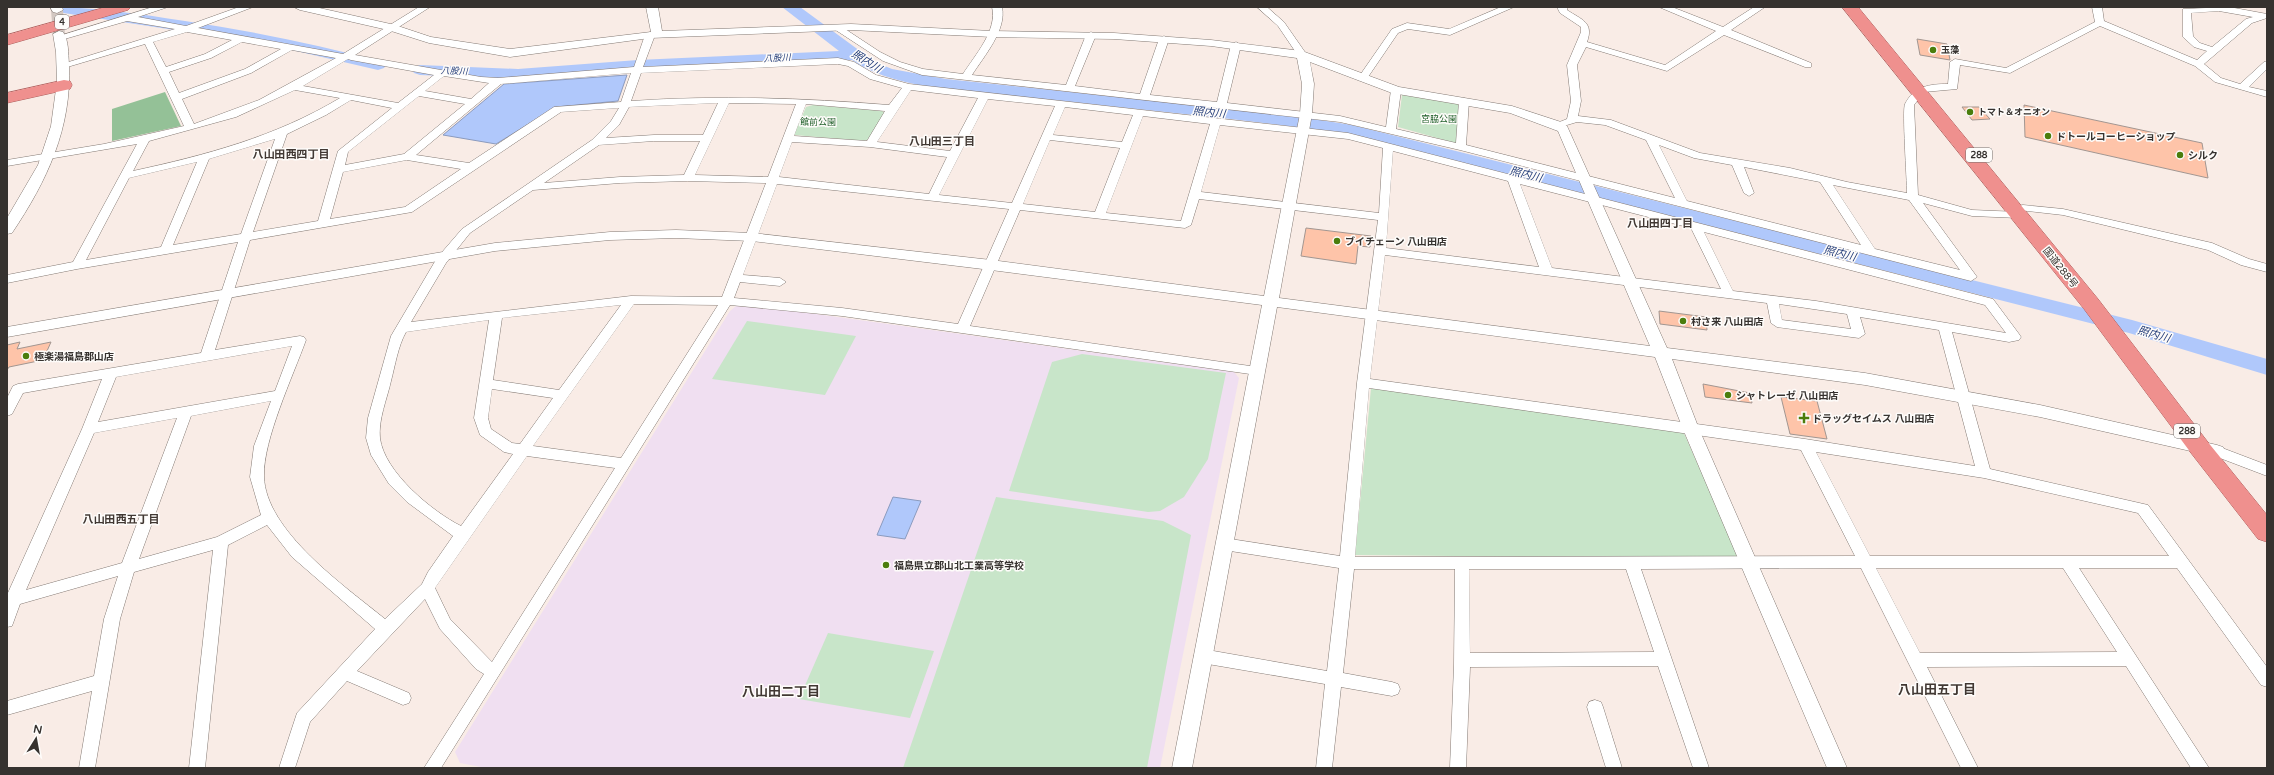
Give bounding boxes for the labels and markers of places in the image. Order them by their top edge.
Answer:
marker: 玉藻 [1928,45,1938,55]
place label: 玉藻 [1941,45,1959,56]
marker: トマト＆オニオン [1965,107,1975,117]
place label: トマト＆オニオン [1978,107,2050,118]
marker: ドトールコーヒーショップ [2043,131,2053,141]
place label: ドトールコーヒーショップ [2056,131,2176,143]
marker: シルク [2175,150,2185,160]
place label: シルク [2188,150,2218,162]
marker: ブイチェーン 八山田店 [1332,236,1342,246]
place label: ブイチェーン 八山田店 [1345,236,1447,248]
marker: 村さ来 八山田店 [1678,316,1688,326]
place label: 村さ来 八山田店 [1691,316,1764,328]
marker: 極楽湯福島郡山店 [21,351,31,361]
place label: 極楽湯福島郡山店 [34,351,114,363]
marker: シャトレーゼ 八山田店 [1723,390,1733,400]
place label: シャトレーゼ 八山田店 [1736,390,1839,402]
marker: ドラッグセイムス 八山田店 [1799,413,1809,423]
place label: ドラッグセイムス 八山田店 [1812,413,1934,425]
marker: 福島県立郡山北工業高等学校 [881,560,891,570]
place label: 福島県立郡山北工業高等学校 [894,560,1024,572]

